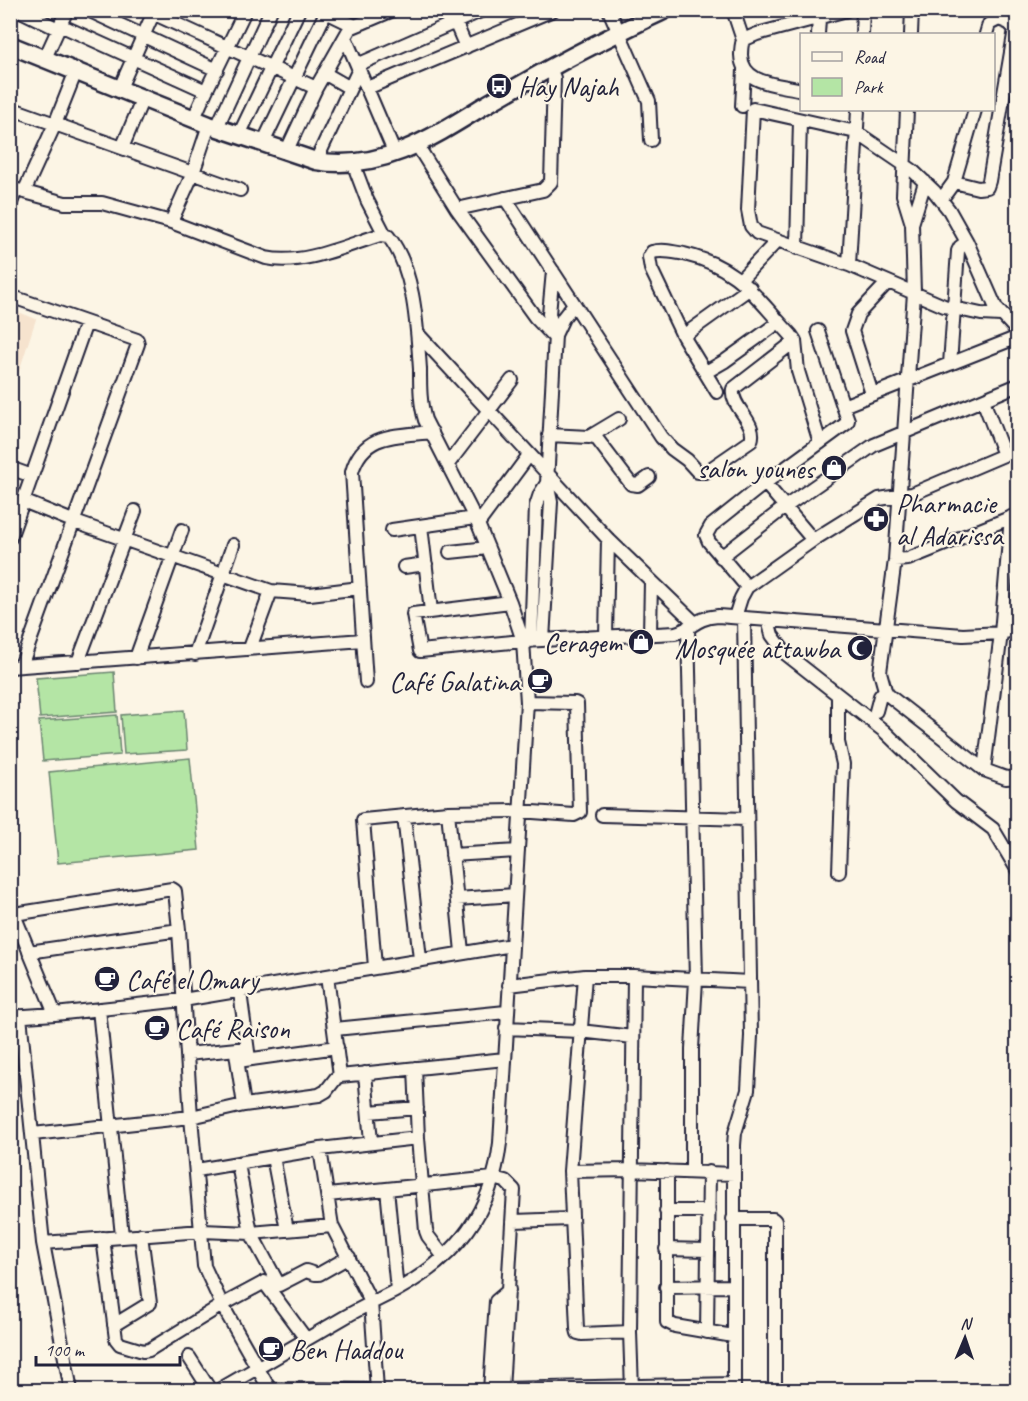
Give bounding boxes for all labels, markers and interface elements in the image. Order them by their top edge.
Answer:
legend [800,33,995,111]
text: Road [854,46,887,68]
place label: Hay Najah [518,69,619,104]
bus stop icon: Hay Najah [484,71,514,101]
text: Park [854,76,884,98]
place label: salon younes [697,451,816,486]
shop icon: salon younes [819,453,849,483]
place label: Pharmacie al Adarissa [896,486,1004,553]
pharmacy icon: Pharmacie al Adarissa [861,504,891,534]
place label: Ceragem [544,625,623,660]
shop icon: Ceragem [626,627,656,657]
place label: Mosquée attawba [675,631,842,666]
mosque icon: Mosquée attawba [845,633,875,663]
place label: Café Galatina [389,664,522,699]
cafe icon: Café Galatina [525,666,555,696]
place label: Café el Omary [126,962,261,997]
cafe icon: Café el Omary [92,964,122,994]
place label: Café Raison [176,1011,290,1046]
cafe icon: Café Raison [142,1013,172,1043]
north arrow [935,1308,995,1368]
text: N [960,1314,974,1334]
scale bar [36,1329,180,1367]
place label: Ben Haddou [290,1332,404,1367]
cafe icon: Ben Haddou [256,1334,286,1364]
text: 100 m [45,1339,86,1361]

